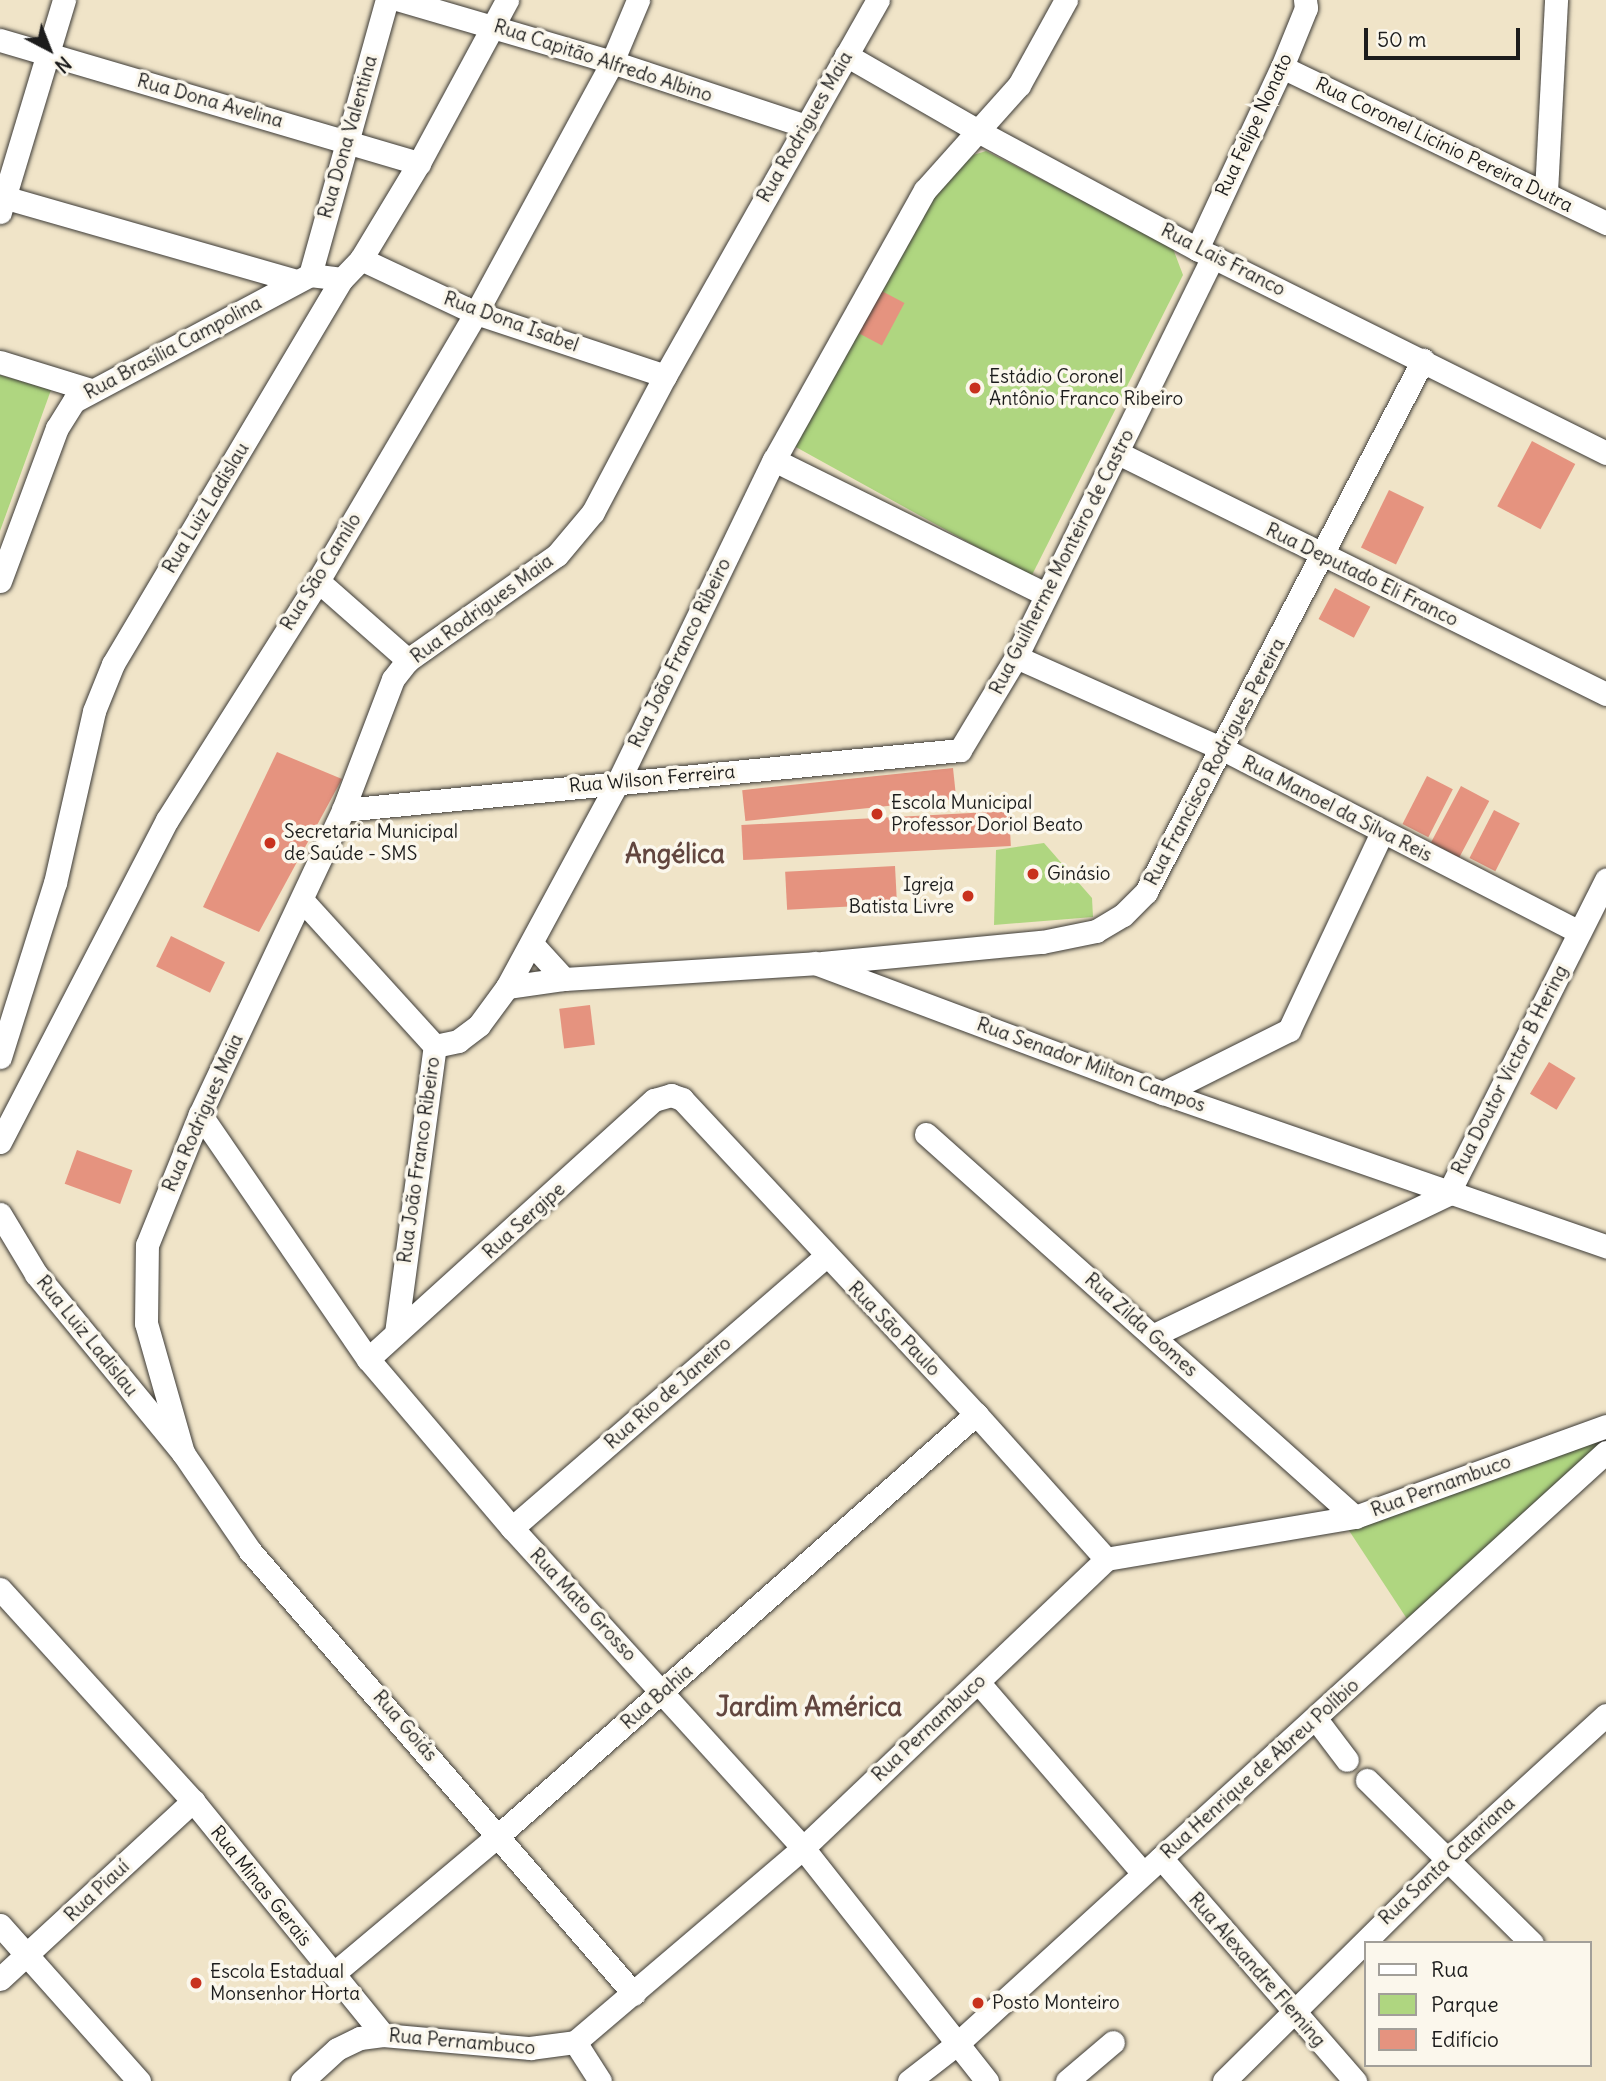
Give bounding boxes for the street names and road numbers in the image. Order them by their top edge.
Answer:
street label: Rua Capitão Alfredo Albino [491,15,715,107]
street label: Rua Rodrigues Maia [753,48,857,206]
street label: Rua Felipe Nonato [1211,50,1297,200]
street label: Rua Dona Valentina [314,53,382,221]
street label: Rua Dona Avelina [134,69,286,133]
street label: Rua Coronel Licínio Pereira Dutra [1312,73,1576,217]
street label: Rua Lais Franco [1157,219,1289,301]
street label: Rua Dona Isabel [441,287,581,357]
street label: Rua Brasília Campolina [80,292,266,404]
street label: Rua Guilherme Monteiro de Castro [985,426,1139,698]
street label: Rua Luiz Ladislau [158,438,254,578]
street label: Rua São Camilo [276,509,366,635]
street label: Rua Deputado Eli Franco [1262,518,1462,632]
street label: Rua Rodrigues Maia [406,550,558,668]
street label: Rua João Franco Ribeiro [624,554,736,752]
street label: Rua Francisco Rodrigues Pereira [1140,634,1290,890]
street label: Rua Manoel da Silva Reis [1238,751,1436,867]
street label: Rua Wilson Ferreira [568,760,736,798]
street label: Rua Doutor Victor B Hering [1447,961,1573,1179]
street label: Rua Senador Milton Campos [974,1013,1208,1117]
street label: Rua Rodrigues Maia [158,1031,248,1195]
street label: Rua João Franco Ribeiro [393,1055,445,1265]
street label: Rua Sergipe [478,1178,570,1264]
street label: Rua Zilda Gomes [1080,1268,1202,1382]
street label: Rua Luiz Ladislau [31,1271,143,1401]
street label: Rua São Paulo [843,1277,945,1381]
street label: Rua Rio de Janeiro [600,1332,736,1454]
street label: Rua Pernambuco [1368,1450,1514,1522]
street label: Rua Mato Grosso [525,1544,641,1666]
street label: Rua Bahia [616,1660,698,1734]
street label: Rua Pernambuco [867,1669,991,1787]
street label: Rua Henrique de Abreu Políbio [1156,1674,1364,1864]
street label: Rua Goiás [368,1686,442,1766]
street label: Rua Santa Catariana [1374,1792,1520,1930]
street label: Rua Minas Gerais [206,1821,316,1951]
street label: Rua Piauí [60,1855,134,1927]
street label: Rua Alexandre Fleming [1184,1888,1330,2052]
street label: Rua Pernambuco [388,2024,536,2060]

